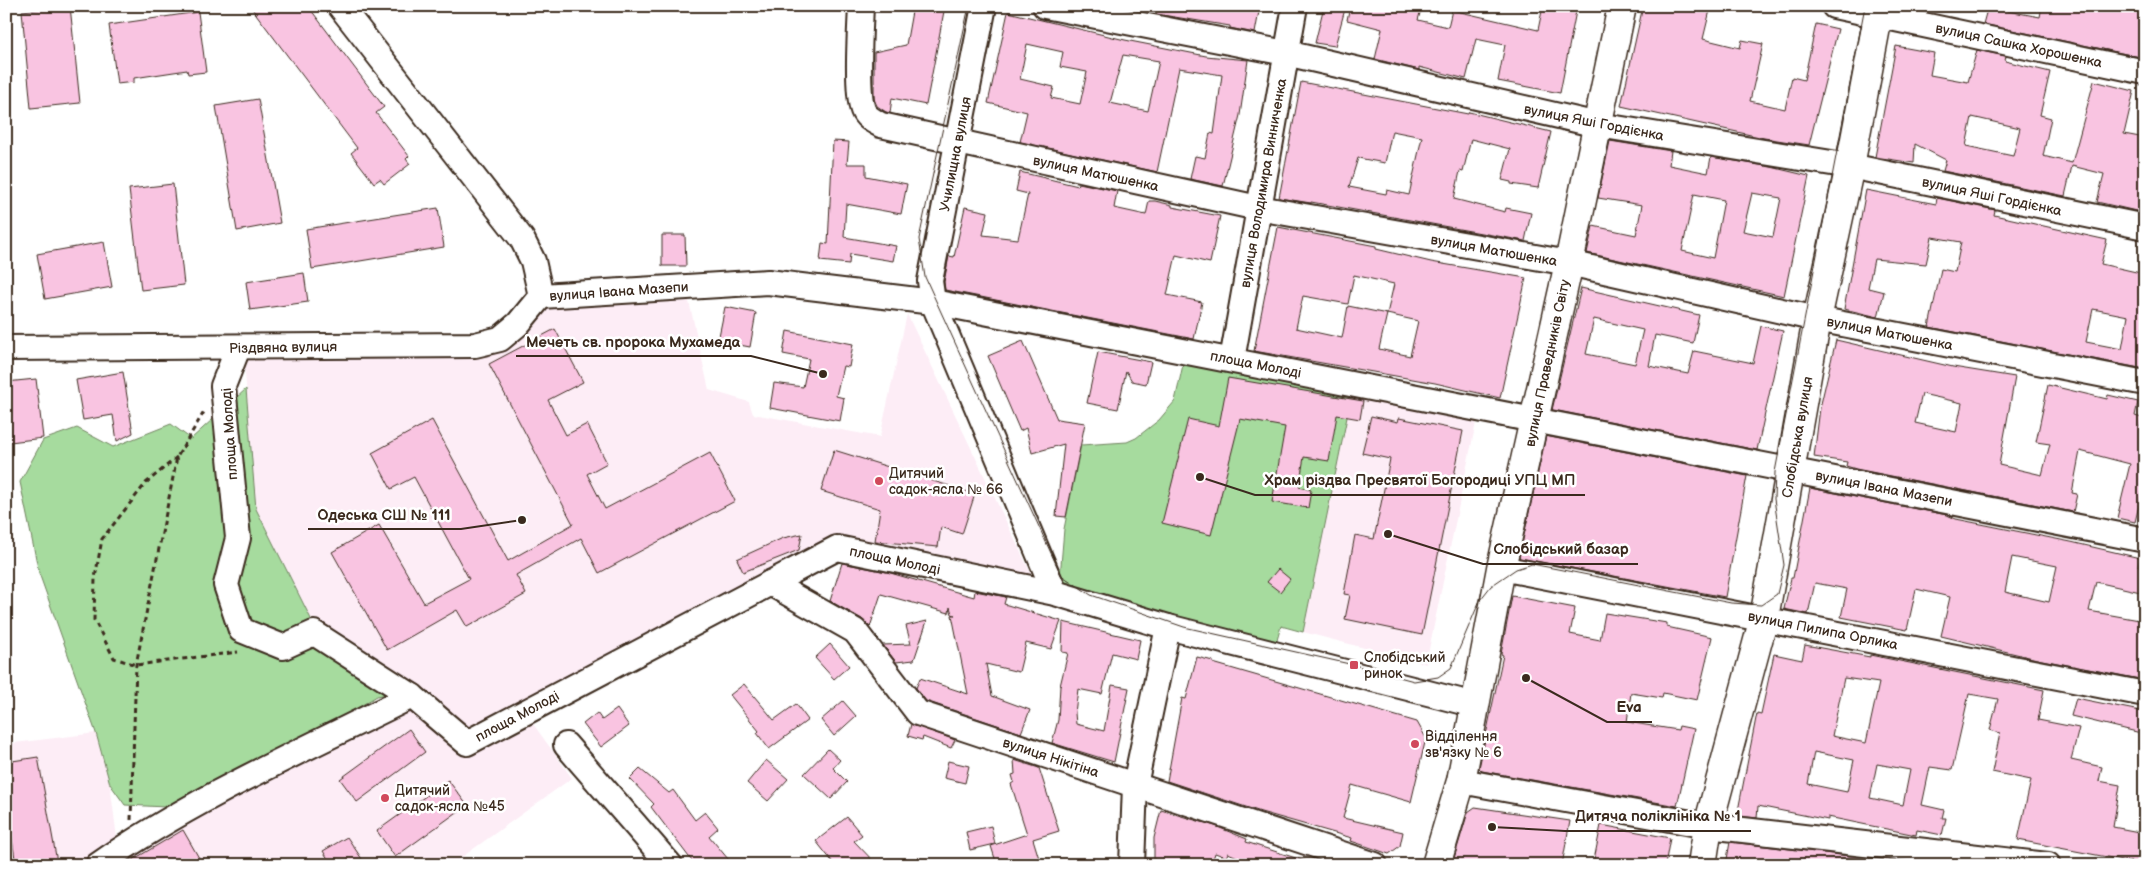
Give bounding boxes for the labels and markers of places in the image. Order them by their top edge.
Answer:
callout: Мечеть св. пророка Мухамеда [516,326,751,356]
place label: Дитячий садок-ясла № 66 [889,465,1004,498]
callout: Храм різдва Пресвятої Богородиці УПЦ МП [1255,465,1585,495]
marker: Дитячий садок-ясла № 66 [873,475,885,487]
callout: Одеська СШ № 111 [308,499,461,529]
callout: Слобідський базар [1483,534,1638,564]
place label: Слобідський ринок [1364,649,1445,682]
marker: Слобідський ринок [1348,659,1360,671]
callout: Eva [1607,692,1652,722]
place label: Відділення зв'язку № 6 [1425,728,1502,761]
marker: Відділення зв'язку № 6 [1409,738,1421,750]
place label: Дитячий садок-ясла №45 [395,782,505,815]
marker: Дитячий садок-ясла №45 [379,792,391,804]
callout: Дитяча поліклініка № 1 [1565,801,1751,831]

